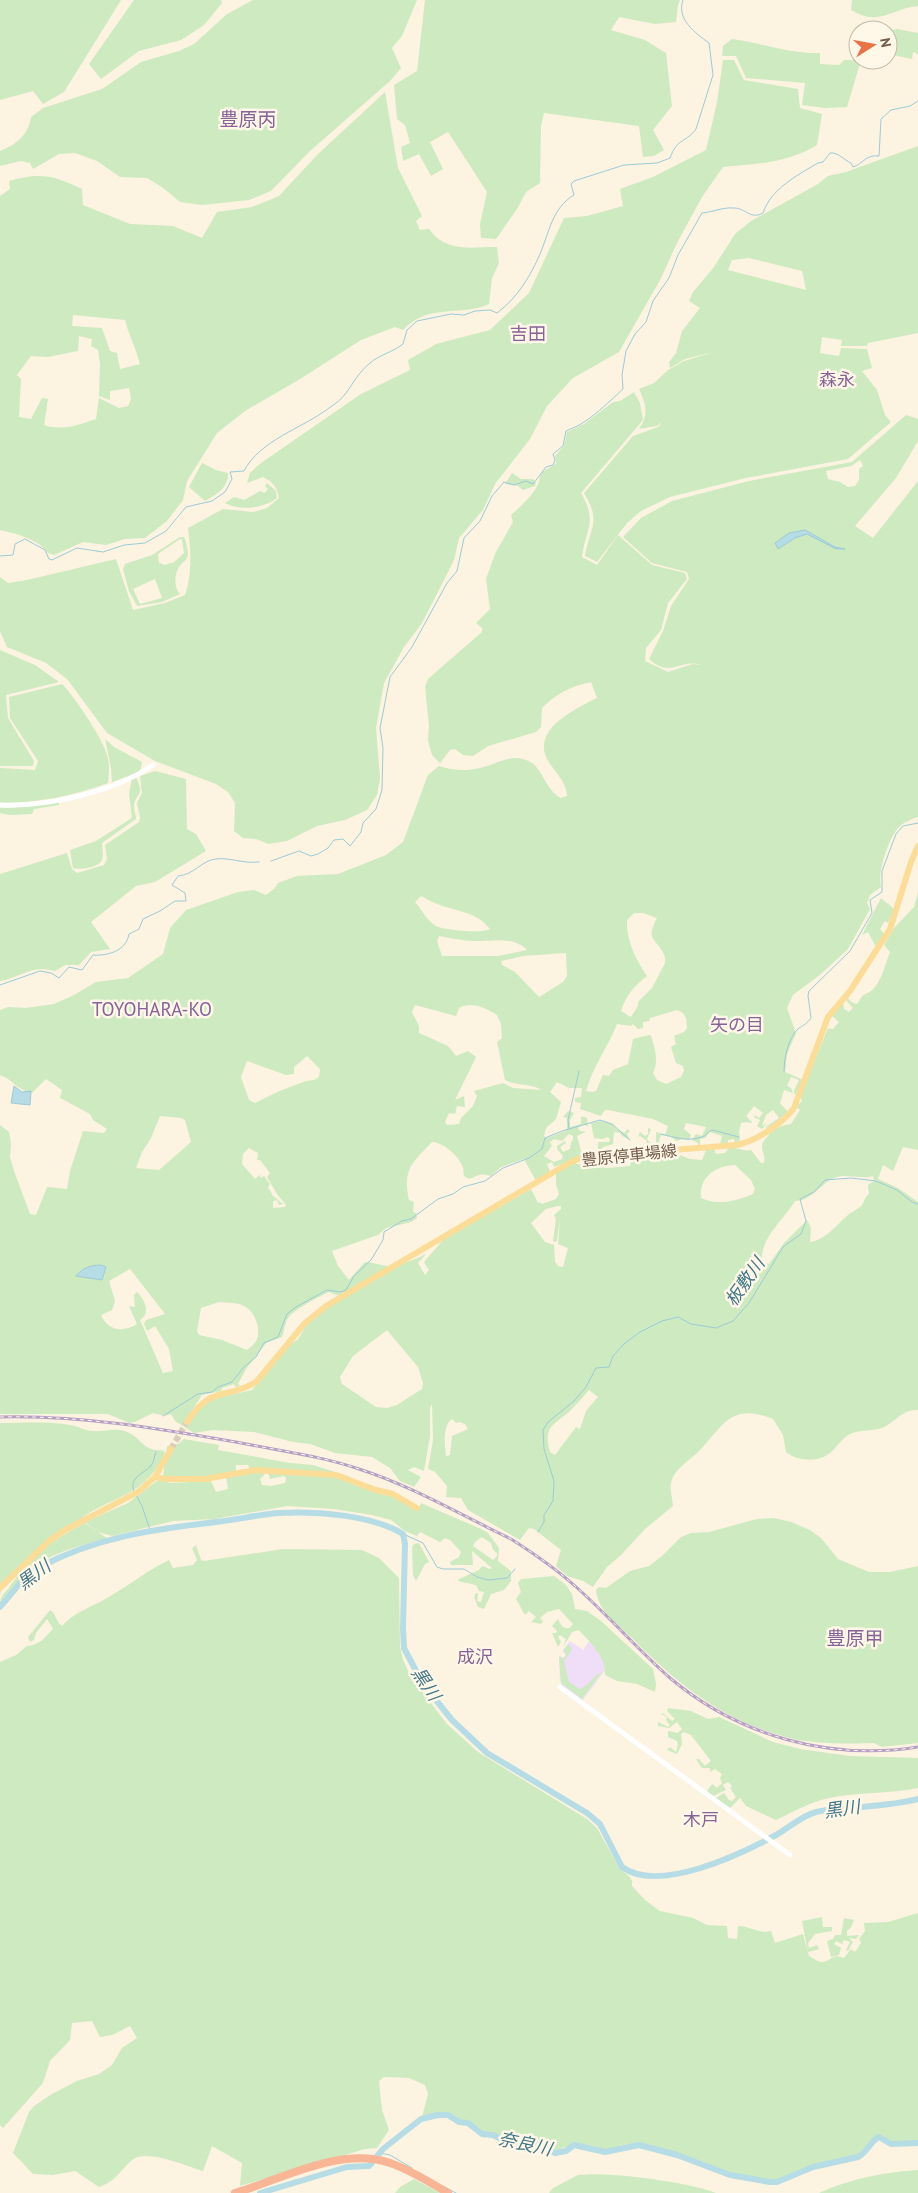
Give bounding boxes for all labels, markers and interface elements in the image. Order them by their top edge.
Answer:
north arrow [848,20,898,70]
text: N [876,36,895,49]
district label: 豊原丙 [219,107,277,131]
district label: 吉田 [510,322,546,345]
district label: 森永 [819,368,855,391]
district label: TOYOHARA-KO [92,997,212,1021]
district label: 矢の目 [710,1013,764,1036]
street label: 豊原停車場線 [580,1140,678,1170]
water label: 板敷川 [720,1251,771,1310]
water label: 黒川 [12,1553,57,1595]
district label: 豊原甲 [826,1626,884,1650]
district label: 成沢 [457,1645,493,1668]
water label: 黒川 [407,1662,447,1707]
water label: 黒川 [823,1794,863,1822]
district label: 木戸 [683,1808,719,1831]
water label: 奈良川 [496,2127,556,2161]

